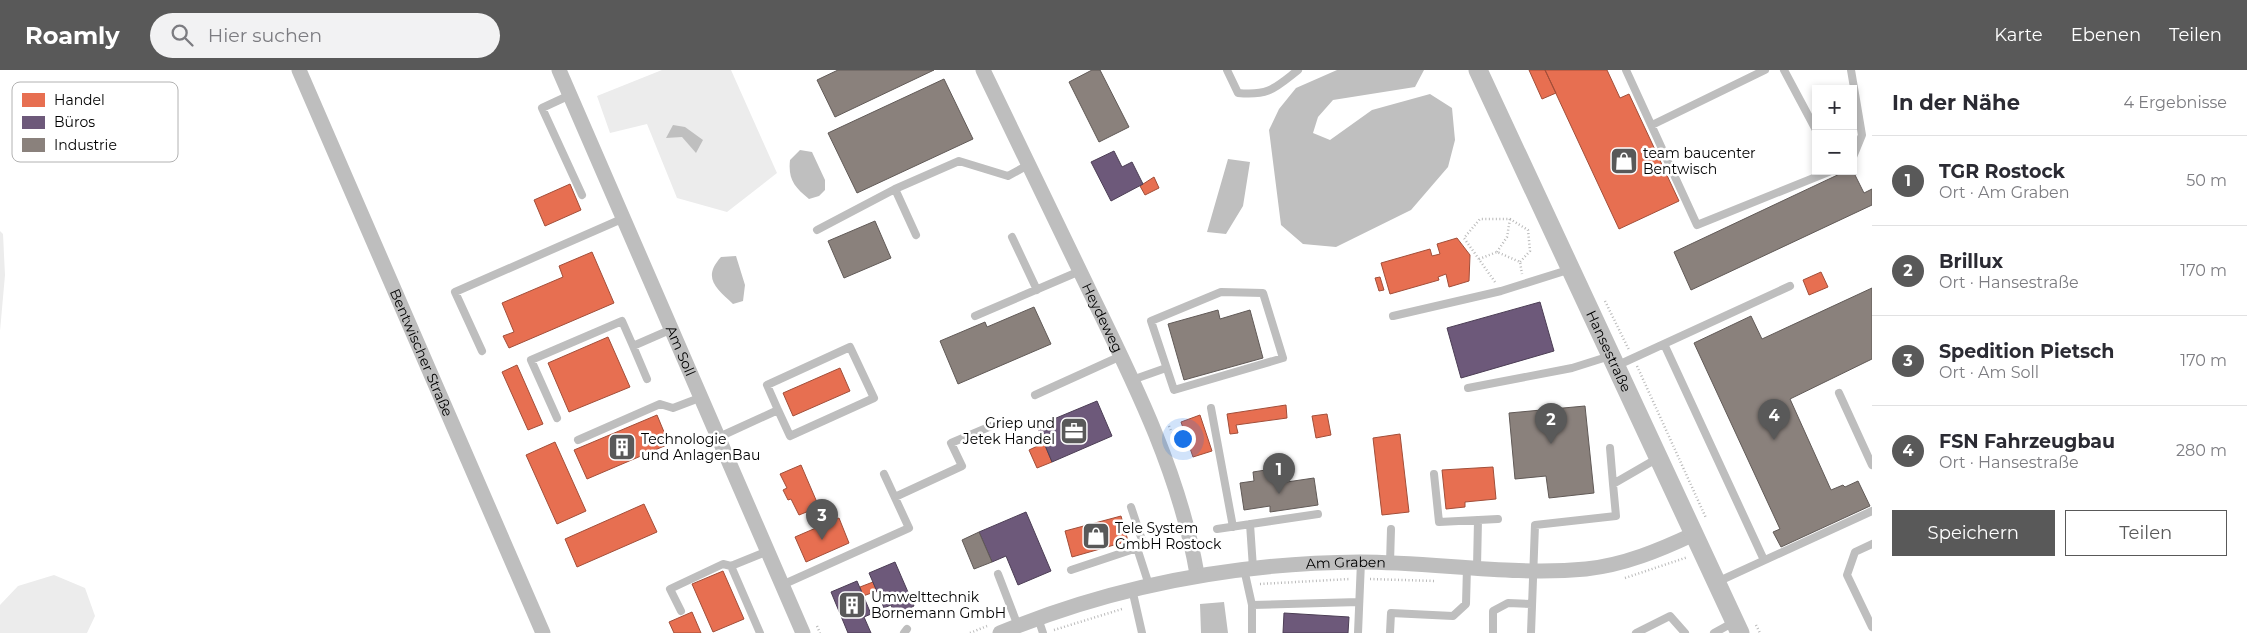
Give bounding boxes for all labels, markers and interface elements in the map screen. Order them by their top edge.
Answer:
search box [150,13,500,58]
text: Roamly [25,21,120,50]
icon: search [168,21,196,49]
text: Hier suchen [208,24,322,47]
text: Karte [1994,24,2043,46]
text: Ebenen [2071,24,2141,46]
text: Teilen [2169,24,2222,46]
legend [12,82,178,162]
map controls [1812,85,1857,175]
button: + [1812,85,1857,130]
text: In der Nähe [1892,90,2020,115]
text: Handel [54,91,105,109]
text: 4 Ergebnisse [2123,93,2227,112]
text: Büros [54,113,95,131]
button: − [1812,130,1857,175]
text: Industrie [54,136,117,154]
place label: team baucenter Bentwisch [1643,144,1756,178]
shop icon: team baucenter Bentwisch [1609,146,1639,176]
text: TGR Rostock [1939,160,2065,183]
text: 1 [1905,171,1911,190]
text: 50 m [2186,171,2227,190]
text: Ort · Am Graben [1939,183,2070,202]
text: Brillux [1939,250,2003,273]
text: 2 [1903,261,1913,280]
text: 170 m [2180,261,2227,280]
text: Ort · Hansestraße [1939,273,2079,292]
street label: Heydeweg [1078,280,1127,355]
street label: Bentwischer Straße [386,286,457,419]
street label: Hansestraße [1582,307,1636,395]
street label: Am Soll [662,323,700,379]
text: Spedition Pietsch [1939,340,2114,363]
text: 3 [1903,351,1913,370]
text: 170 m [2180,351,2227,370]
text: Ort · Am Soll [1939,363,2039,382]
pin: 4 [1758,399,1790,440]
pin: 2 [1535,403,1567,444]
place label: Griep und Jetek Handel [962,414,1055,448]
office icon: Griep und Jetek Handel [1059,416,1089,446]
your location [1170,426,1196,452]
place label: Technologie und AnlagenBau [641,430,760,464]
text: FSN Fahrzeugbau [1939,430,2115,453]
building icon: Technologie und AnlagenBau [607,432,637,462]
text: 4 [1902,441,1914,460]
text: 280 m [2176,441,2227,460]
pin: 1 [1263,453,1295,494]
text: Ort · Hansestraße [1939,453,2079,472]
pin: 3 [806,499,838,540]
button: Speichern [1892,510,2055,556]
button: Teilen [2065,510,2227,556]
place label: Tele System GmbH Rostock [1115,519,1222,553]
shop icon: Tele System GmbH Rostock [1081,521,1111,551]
street label: Am Graben [1305,553,1386,573]
place label: Umwelttechnik Bornemann GmbH [871,588,1006,622]
building icon: Umwelttechnik Bornemann GmbH [837,590,867,620]

